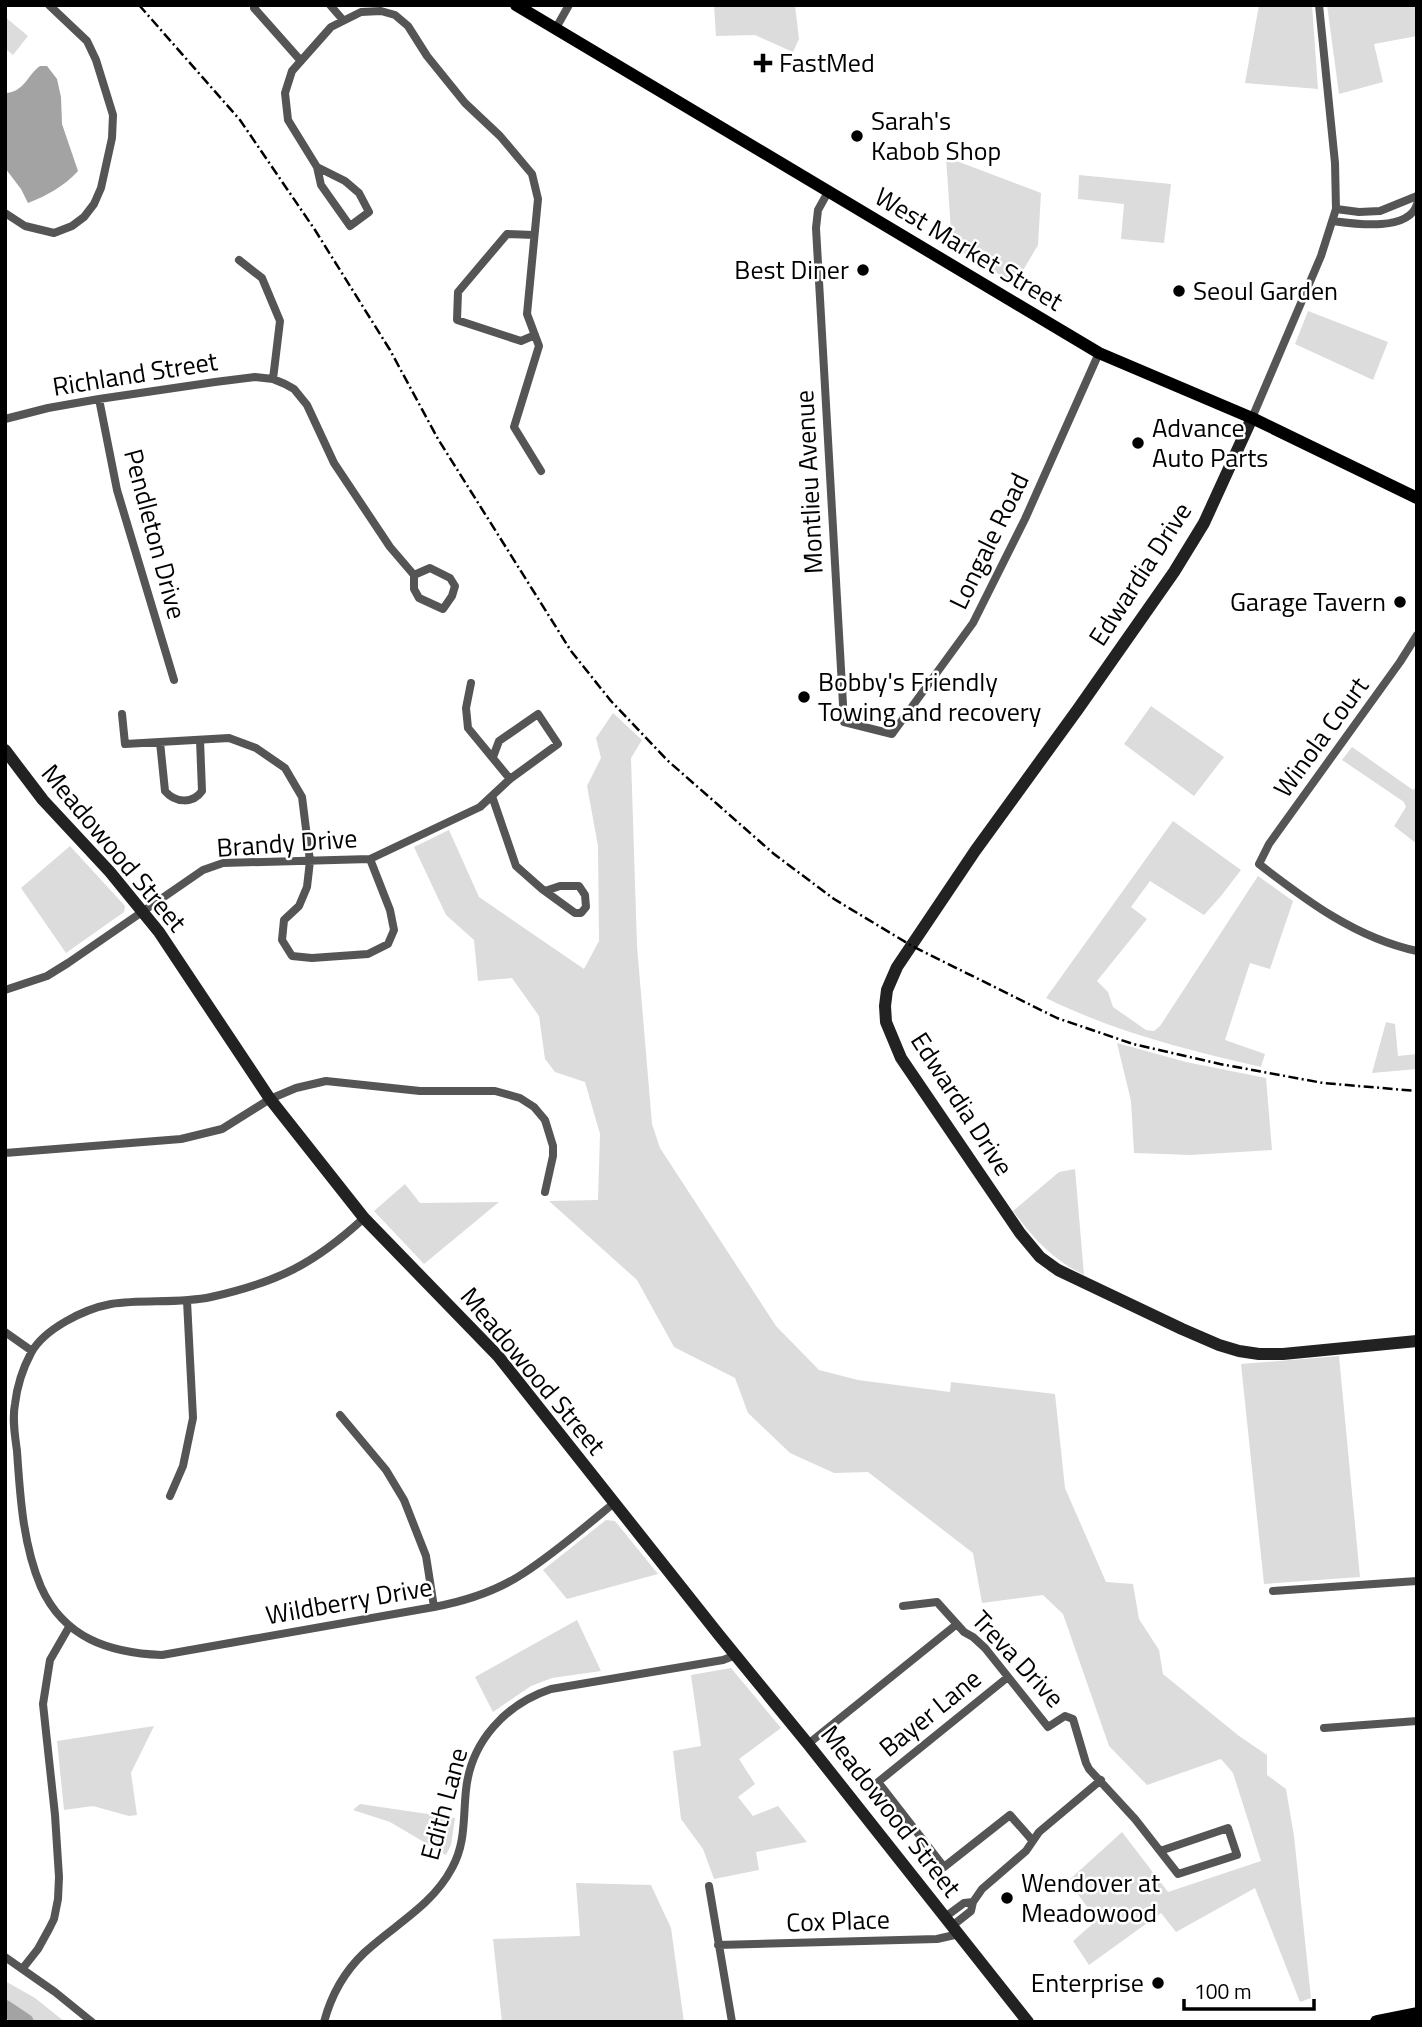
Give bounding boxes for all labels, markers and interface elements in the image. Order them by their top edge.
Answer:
place label: FastMed [779,43,875,82]
marker: FastMed [753,53,773,73]
place label: Sarah's Kabob Shop [871,101,1001,170]
marker: Sarah's Kabob Shop [849,128,865,144]
street label: West Market Street [868,177,1071,320]
place label: Best Diner [734,250,849,289]
marker: Best Diner [855,262,871,278]
place label: Seoul Garden [1193,271,1338,310]
marker: Seoul Garden [1171,283,1187,299]
street label: Richland Street [50,341,220,406]
street label: Montlieu Avenue [784,389,833,575]
place label: Advance Auto Parts [1152,408,1268,477]
marker: Advance Auto Parts [1130,435,1146,451]
street label: Pendleton Drive [114,444,197,623]
street label: Longale Road [939,466,1038,616]
street label: Edwardia Drive [1078,494,1201,653]
place label: Garage Tavern [1230,582,1386,621]
marker: Garage Tavern [1392,594,1408,610]
place label: Bobby's Friendly Towing and recovery [818,662,1041,731]
street label: Winola Court [1263,668,1378,805]
marker: Bobby's Friendly Towing and recovery [796,689,812,705]
street label: Meadowood Street [32,755,196,940]
street label: Brandy Drive [215,818,359,867]
street label: Edwardia Drive [901,1024,1024,1183]
street label: Meadowood Street [451,1278,615,1463]
street label: Wildberry Drive [263,1567,435,1634]
street label: Treva Drive [963,1601,1074,1716]
street label: Bayer Lane [870,1659,989,1766]
street label: Meadowood Street [812,1716,971,1905]
street label: Edith Lane [410,1743,477,1864]
place label: Wendover at Meadowood [1021,1863,1160,1932]
marker: Wendover at Meadowood [999,1890,1015,1906]
street label: Cox Place [786,1899,890,1942]
place label: Enterprise [1031,1963,1144,2002]
scale bar [1184,1968,1314,2012]
marker: Enterprise [1150,1975,1166,1991]
text: 100 m [1194,1975,1251,2007]

